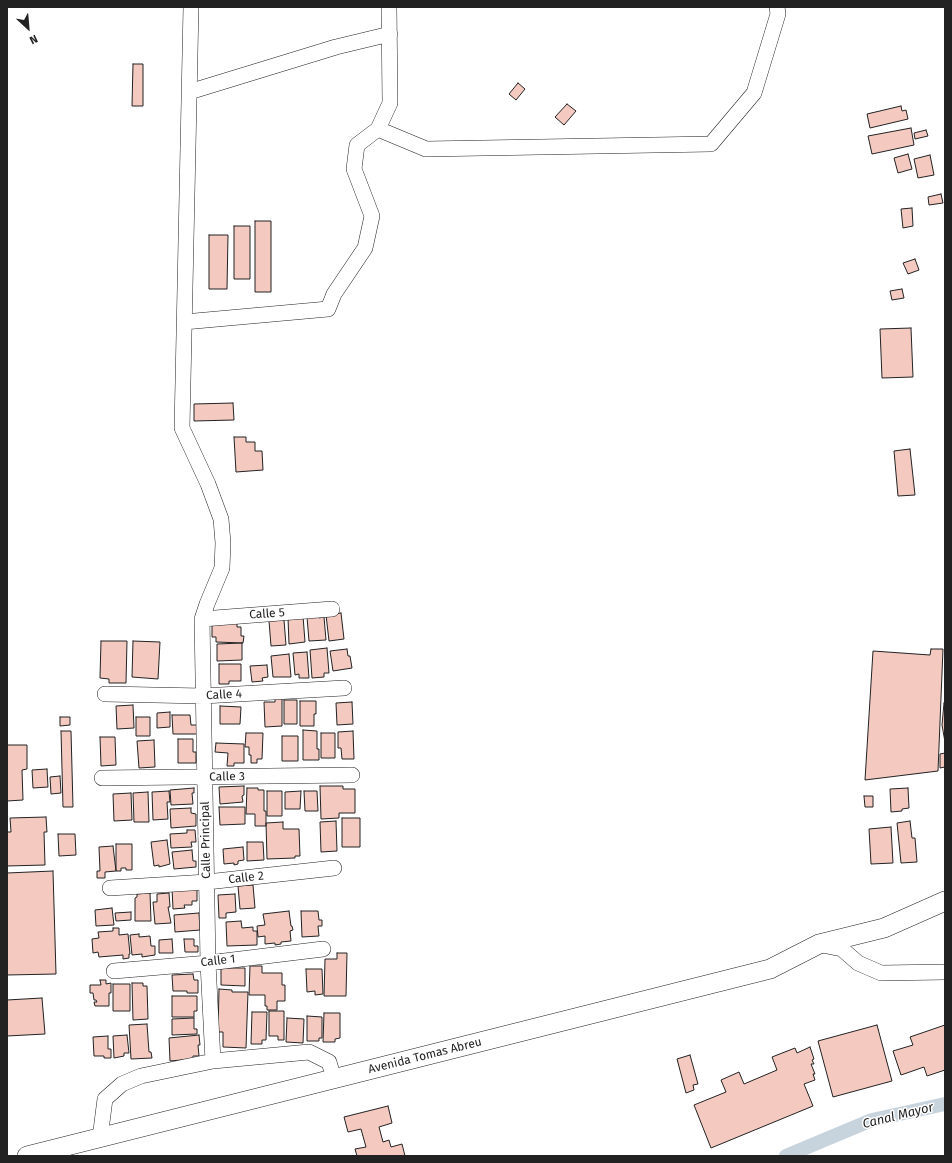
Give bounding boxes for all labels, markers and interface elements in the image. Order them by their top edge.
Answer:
north arrow [8,8,48,48]
text: N [27,32,40,47]
street label: Calle 5 [249,606,285,622]
street label: Calle 4 [206,687,242,703]
street label: Calle 3 [209,769,245,785]
street label: Calle Principal [198,801,214,879]
street label: Calle 2 [228,869,264,887]
street label: Calle 1 [200,952,236,970]
street label: Avenida Tomas Abreu [367,1035,483,1077]
water label: Canal Mayor [861,1100,935,1132]

